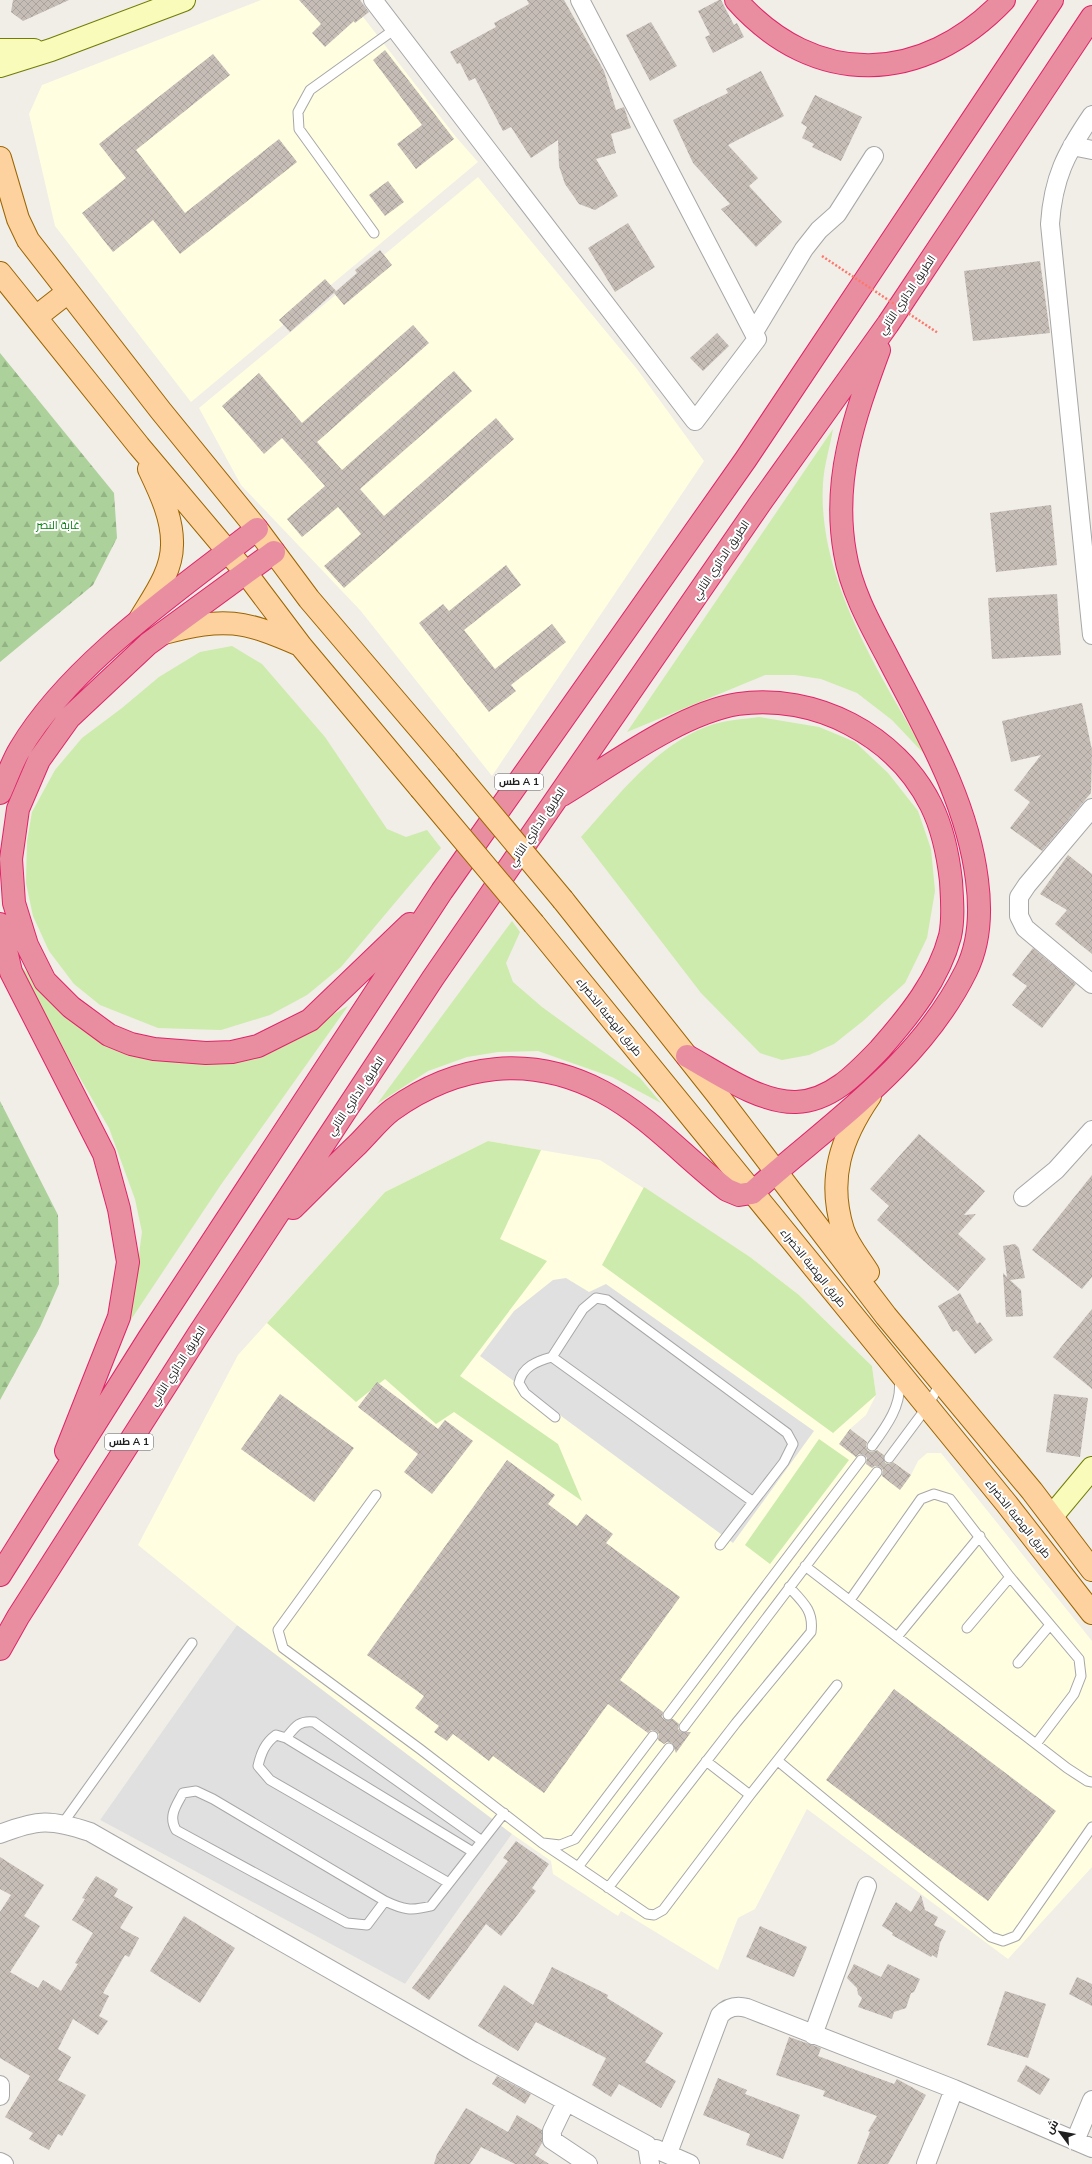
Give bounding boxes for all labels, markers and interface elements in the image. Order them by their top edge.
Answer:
street label: الطريق الدائري الثاني [875,252,940,338]
street label: الطريق الدائري الثاني [689,517,754,603]
park label: غابة النصر [35,518,80,533]
road number: طس A 1 [495,774,543,790]
street label: الطريق الدائري الثاني [505,784,570,870]
street label: طريق الهضبة الخضراء [573,975,645,1059]
street label: الطريق الدائري الثاني [324,1053,389,1139]
street label: طريق الهضبة الخضراء [777,1226,849,1310]
street label: الطريق الدائري الثاني [146,1323,210,1410]
road number: طس A 1 [105,1434,153,1450]
street label: طريق الهضبة الخضراء [982,1477,1054,1561]
north arrow [1040,2112,1080,2152]
text: ش [1042,2117,1062,2137]

